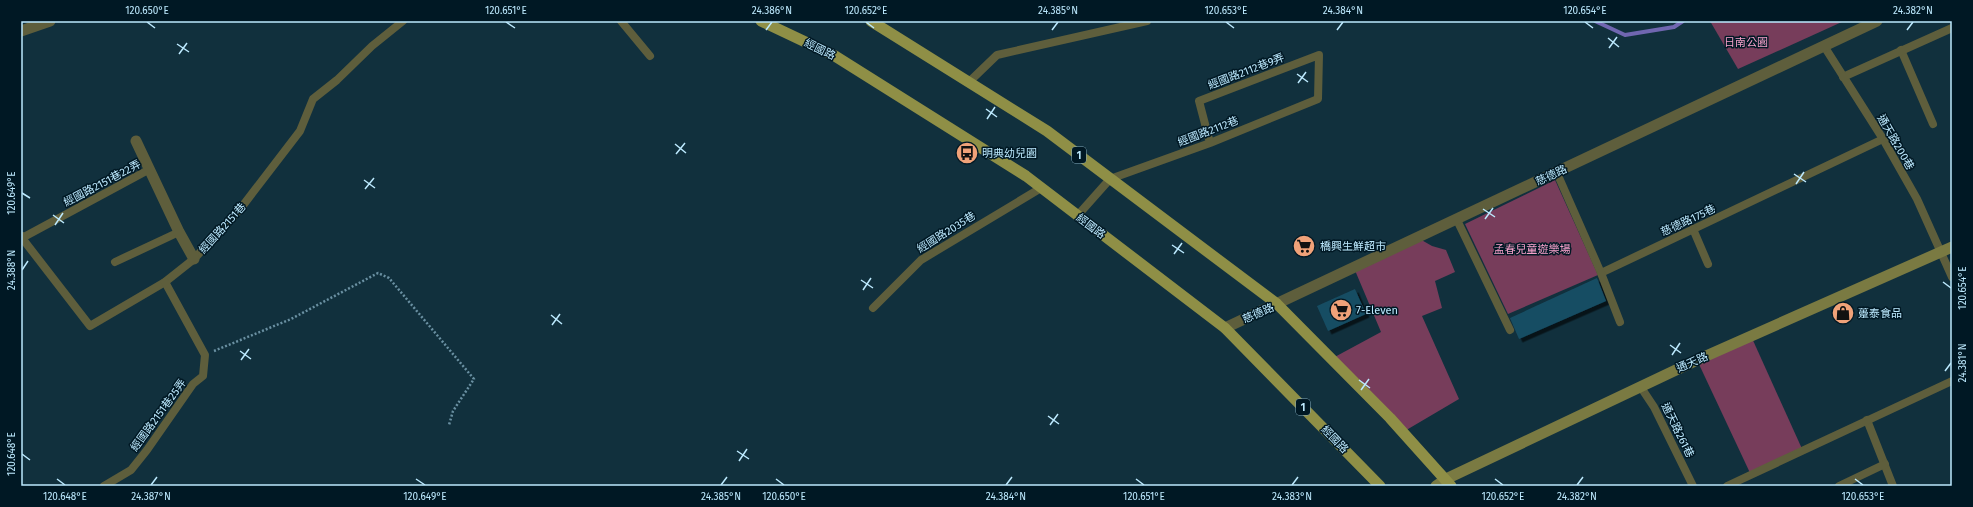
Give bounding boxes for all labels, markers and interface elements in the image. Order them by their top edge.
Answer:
text: 120.650°E [125,5,169,17]
text: 120.651°E [485,5,527,17]
text: 24.386°N [752,5,792,17]
text: 120.652°E [845,5,887,17]
text: 24.385°N [1038,5,1078,17]
text: 120.653°E [1205,5,1247,17]
text: 24.384°N [1323,5,1363,17]
text: 120.654°E [1563,5,1607,17]
text: 24.382°N [1893,5,1933,17]
street label: 經國路 [802,36,837,63]
park label: 日南公園 [1724,36,1768,49]
street label: 經國路2112巷9弄 [1206,51,1286,92]
street label: 通天路200巷 [1875,112,1917,172]
street label: 經國路2112巷 [1176,114,1240,149]
bus stop icon: 明典幼兒園 [954,140,980,166]
place label: 明典幼兒園 [982,147,1037,160]
road number: 1 [1072,147,1086,163]
street label: 經國路2151巷22弄 [61,158,143,209]
street label: 慈德路 [1534,163,1569,188]
text: 120.649°E [6,171,18,215]
street label: 經國路2151巷 [196,200,248,256]
street label: 慈德路175巷 [1659,202,1718,239]
street label: 經國路2035巷 [915,209,978,256]
street label: 經國路 [1074,211,1108,242]
supermarket icon: 橋興生鮮超市 [1291,233,1317,259]
place label: 橋興生鮮超市 [1320,240,1386,253]
park label: 孟春兒童遊樂場 [1494,243,1571,256]
text: 24.388°N [6,250,18,290]
text: 120.654°E [1957,266,1969,310]
supermarket icon: 7-Eleven [1328,297,1354,323]
shop icon: 躉泰食品 [1830,300,1856,326]
street label: 慈德路 [1240,301,1276,326]
place label: 7-Eleven [1356,304,1398,317]
place label: 躉泰食品 [1858,307,1902,320]
text: 24.381°N [1957,343,1969,383]
street label: 通天路 [1674,350,1710,375]
street label: 經國路2151巷25弄 [128,377,189,454]
road number: 1 [1296,399,1310,415]
street label: 通天路261巷 [1659,401,1696,460]
street label: 經國路 [1319,423,1351,456]
text: 120.648°E [6,432,18,476]
text: 120.648°E [43,491,87,503]
text: 24.387°N [131,491,171,503]
text: 120.649°E [403,491,447,503]
text: 24.385°N [701,491,741,503]
text: 120.650°E [762,491,806,503]
text: 24.384°N [986,491,1026,503]
text: 120.651°E [1123,491,1165,503]
text: 24.383°N [1272,491,1312,503]
text: 120.652°E [1482,491,1524,503]
text: 24.382°N [1557,491,1597,503]
text: 120.653°E [1842,491,1884,503]

